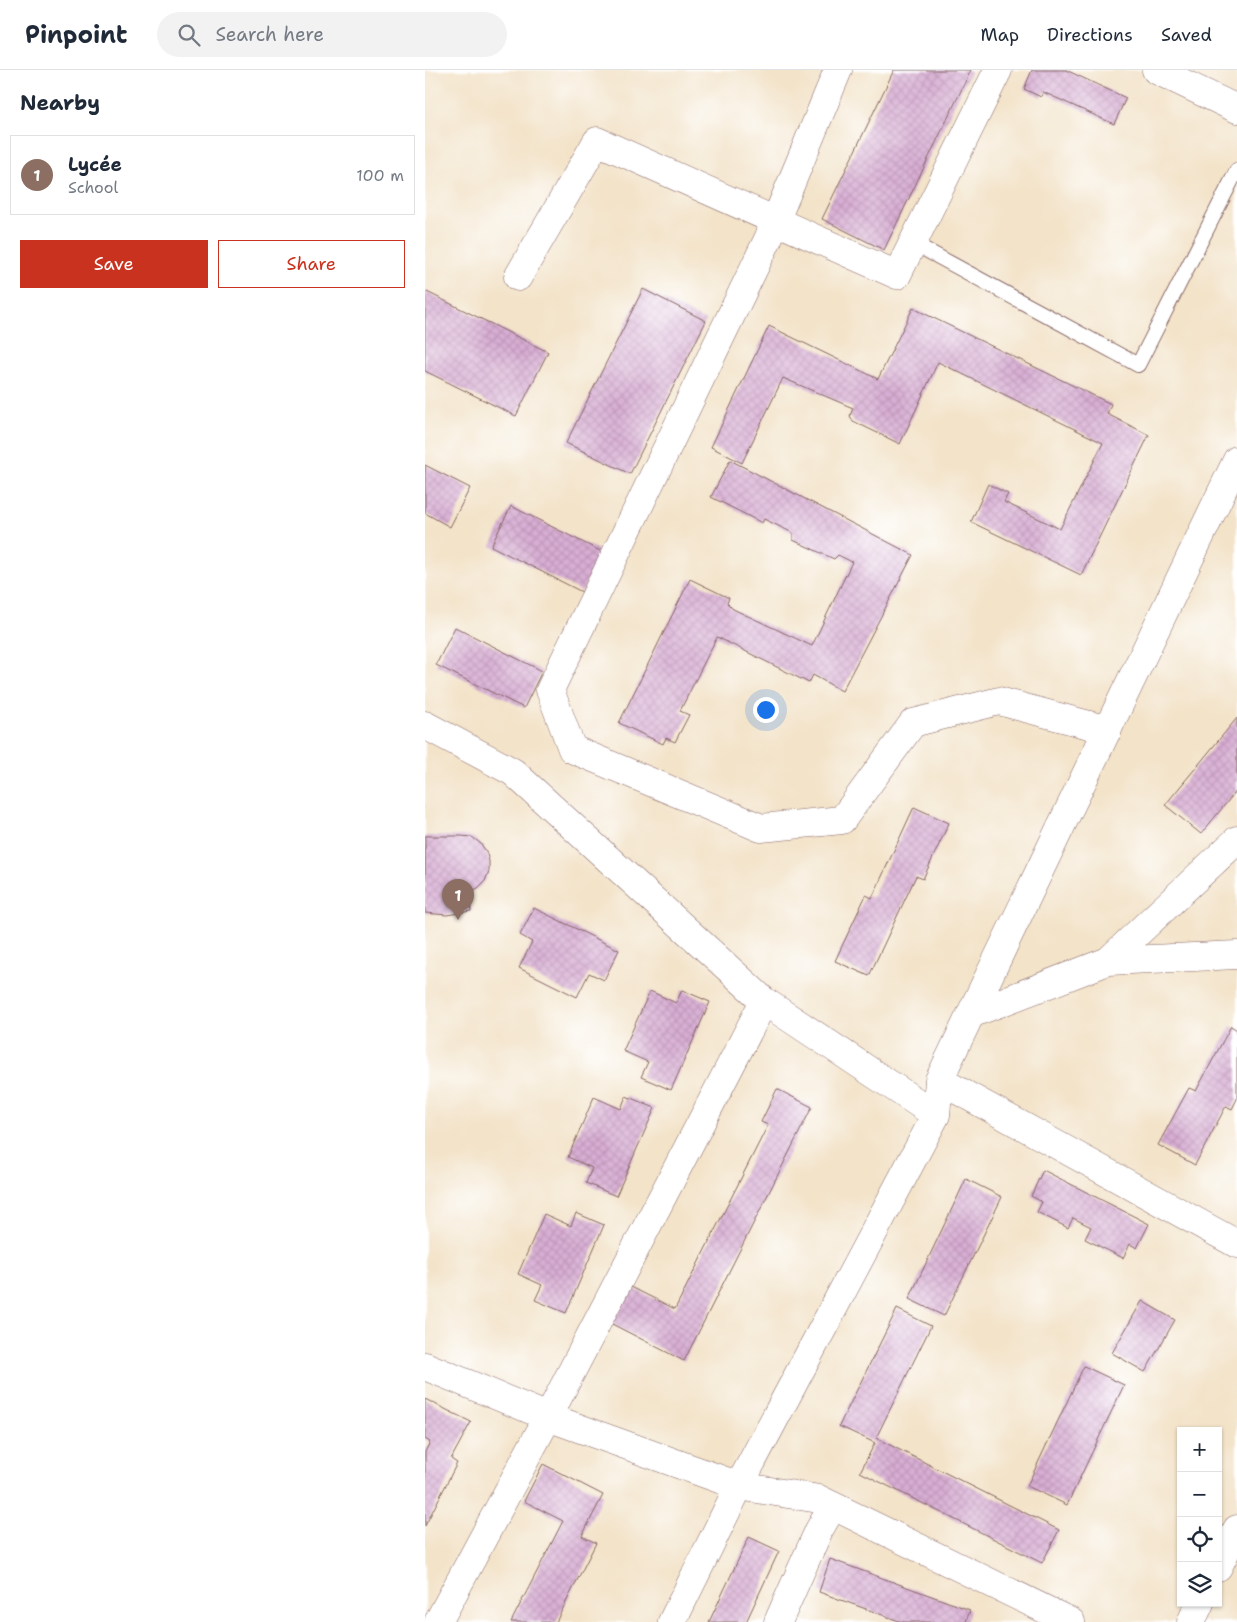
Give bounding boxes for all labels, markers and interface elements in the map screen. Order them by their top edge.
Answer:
search box [157,12,507,57]
text: Pinpoint [25,19,127,51]
icon: search [175,21,203,49]
text: Search here [215,22,324,47]
text: Map [981,23,1019,47]
text: Directions [1047,23,1133,47]
text: Saved [1161,23,1212,47]
text: Nearby [20,89,100,117]
text: Lycée [68,152,122,177]
text: 1 [33,165,41,186]
text: 100 m [356,165,404,186]
text: School [68,177,118,198]
button: Save [20,240,208,288]
button: Share [218,240,405,288]
your location [753,697,779,723]
pin: 1 [442,879,474,920]
map controls [1177,1427,1222,1607]
button: + [1177,1427,1222,1472]
button: − [1177,1472,1222,1517]
button: locate [1177,1517,1222,1562]
button: layers [1177,1562,1222,1607]

